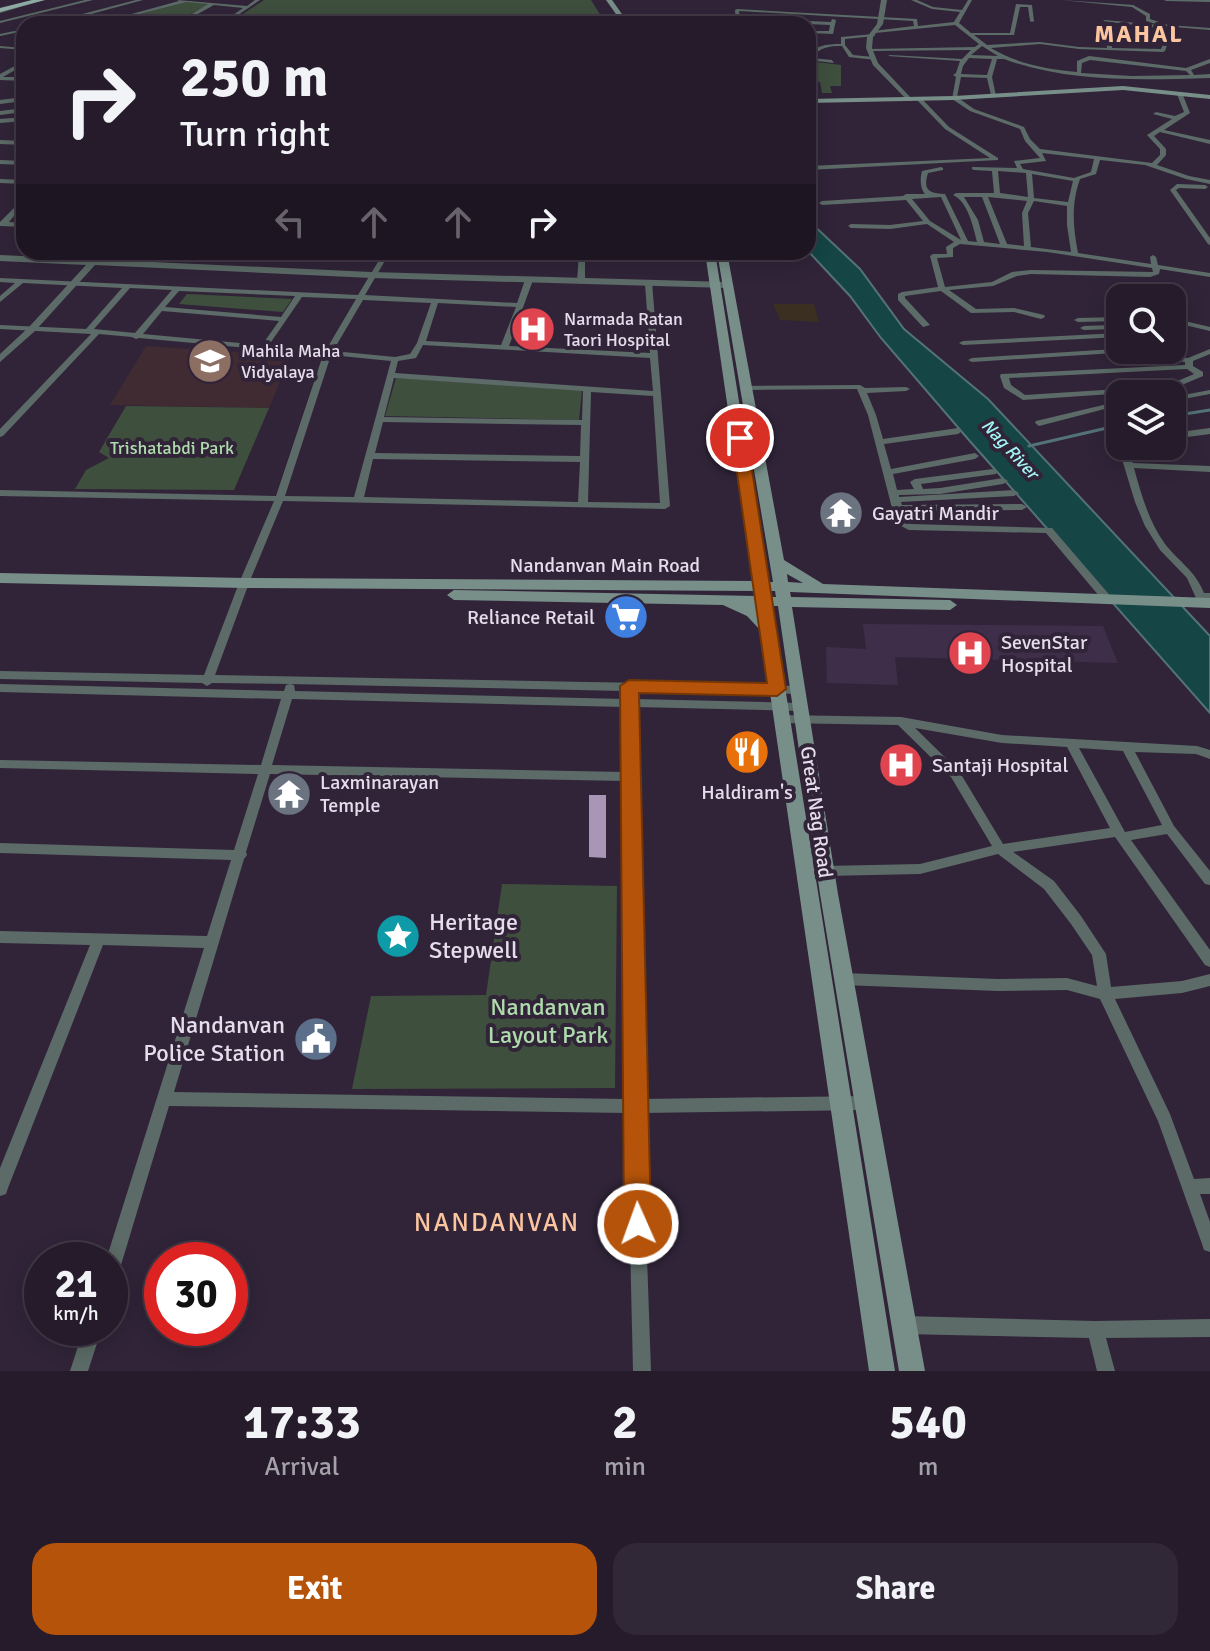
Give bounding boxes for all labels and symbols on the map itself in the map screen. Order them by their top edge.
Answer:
district label: MAHAL [1094,19,1184,49]
hospital icon: Narmada Ratan Taori Hospital [509,305,557,353]
place label: Narmada Ratan Taori Hospital [564,308,683,351]
school or university icon: Mahila Maha Vidyalaya [186,337,234,385]
place label: Mahila Maha Vidyalaya [241,340,340,383]
pin [706,404,774,472]
water label: Nag River [977,414,1045,485]
park label: Trishatabdi Park [110,437,234,459]
temple icon: Gayatri Mandir [817,489,865,537]
place label: Gayatri Mandir [872,501,999,526]
street label: Nandanvan Main Road [510,553,700,578]
supermarket icon: Reliance Retail [602,593,650,641]
place label: Reliance Retail [467,605,595,630]
hospital icon: SevenStar Hospital [946,629,994,677]
place label: SevenStar Hospital [1001,630,1088,678]
restaurant icon: Haldiram's [723,728,771,776]
hospital icon: Santaji Hospital [877,741,925,789]
street label: Great Nag Road [795,745,838,879]
place label: Santaji Hospital [932,753,1068,778]
temple icon: Laxminarayan Temple [265,770,313,818]
place label: Laxminarayan Temple [320,770,439,818]
place label: Haldiram's [701,780,793,805]
place label: Heritage Stepwell [429,907,518,965]
place icon: Heritage Stepwell [374,912,422,960]
park label: Nandanvan Layout Park [488,992,608,1050]
place label: Nandanvan Police Station [143,1010,285,1068]
public building icon: Nandanvan Police Station [292,1015,340,1063]
position arrow [596,1182,680,1266]
district label: NANDANVAN [414,1207,580,1239]
speed limit sign: 30 [144,1242,248,1346]

